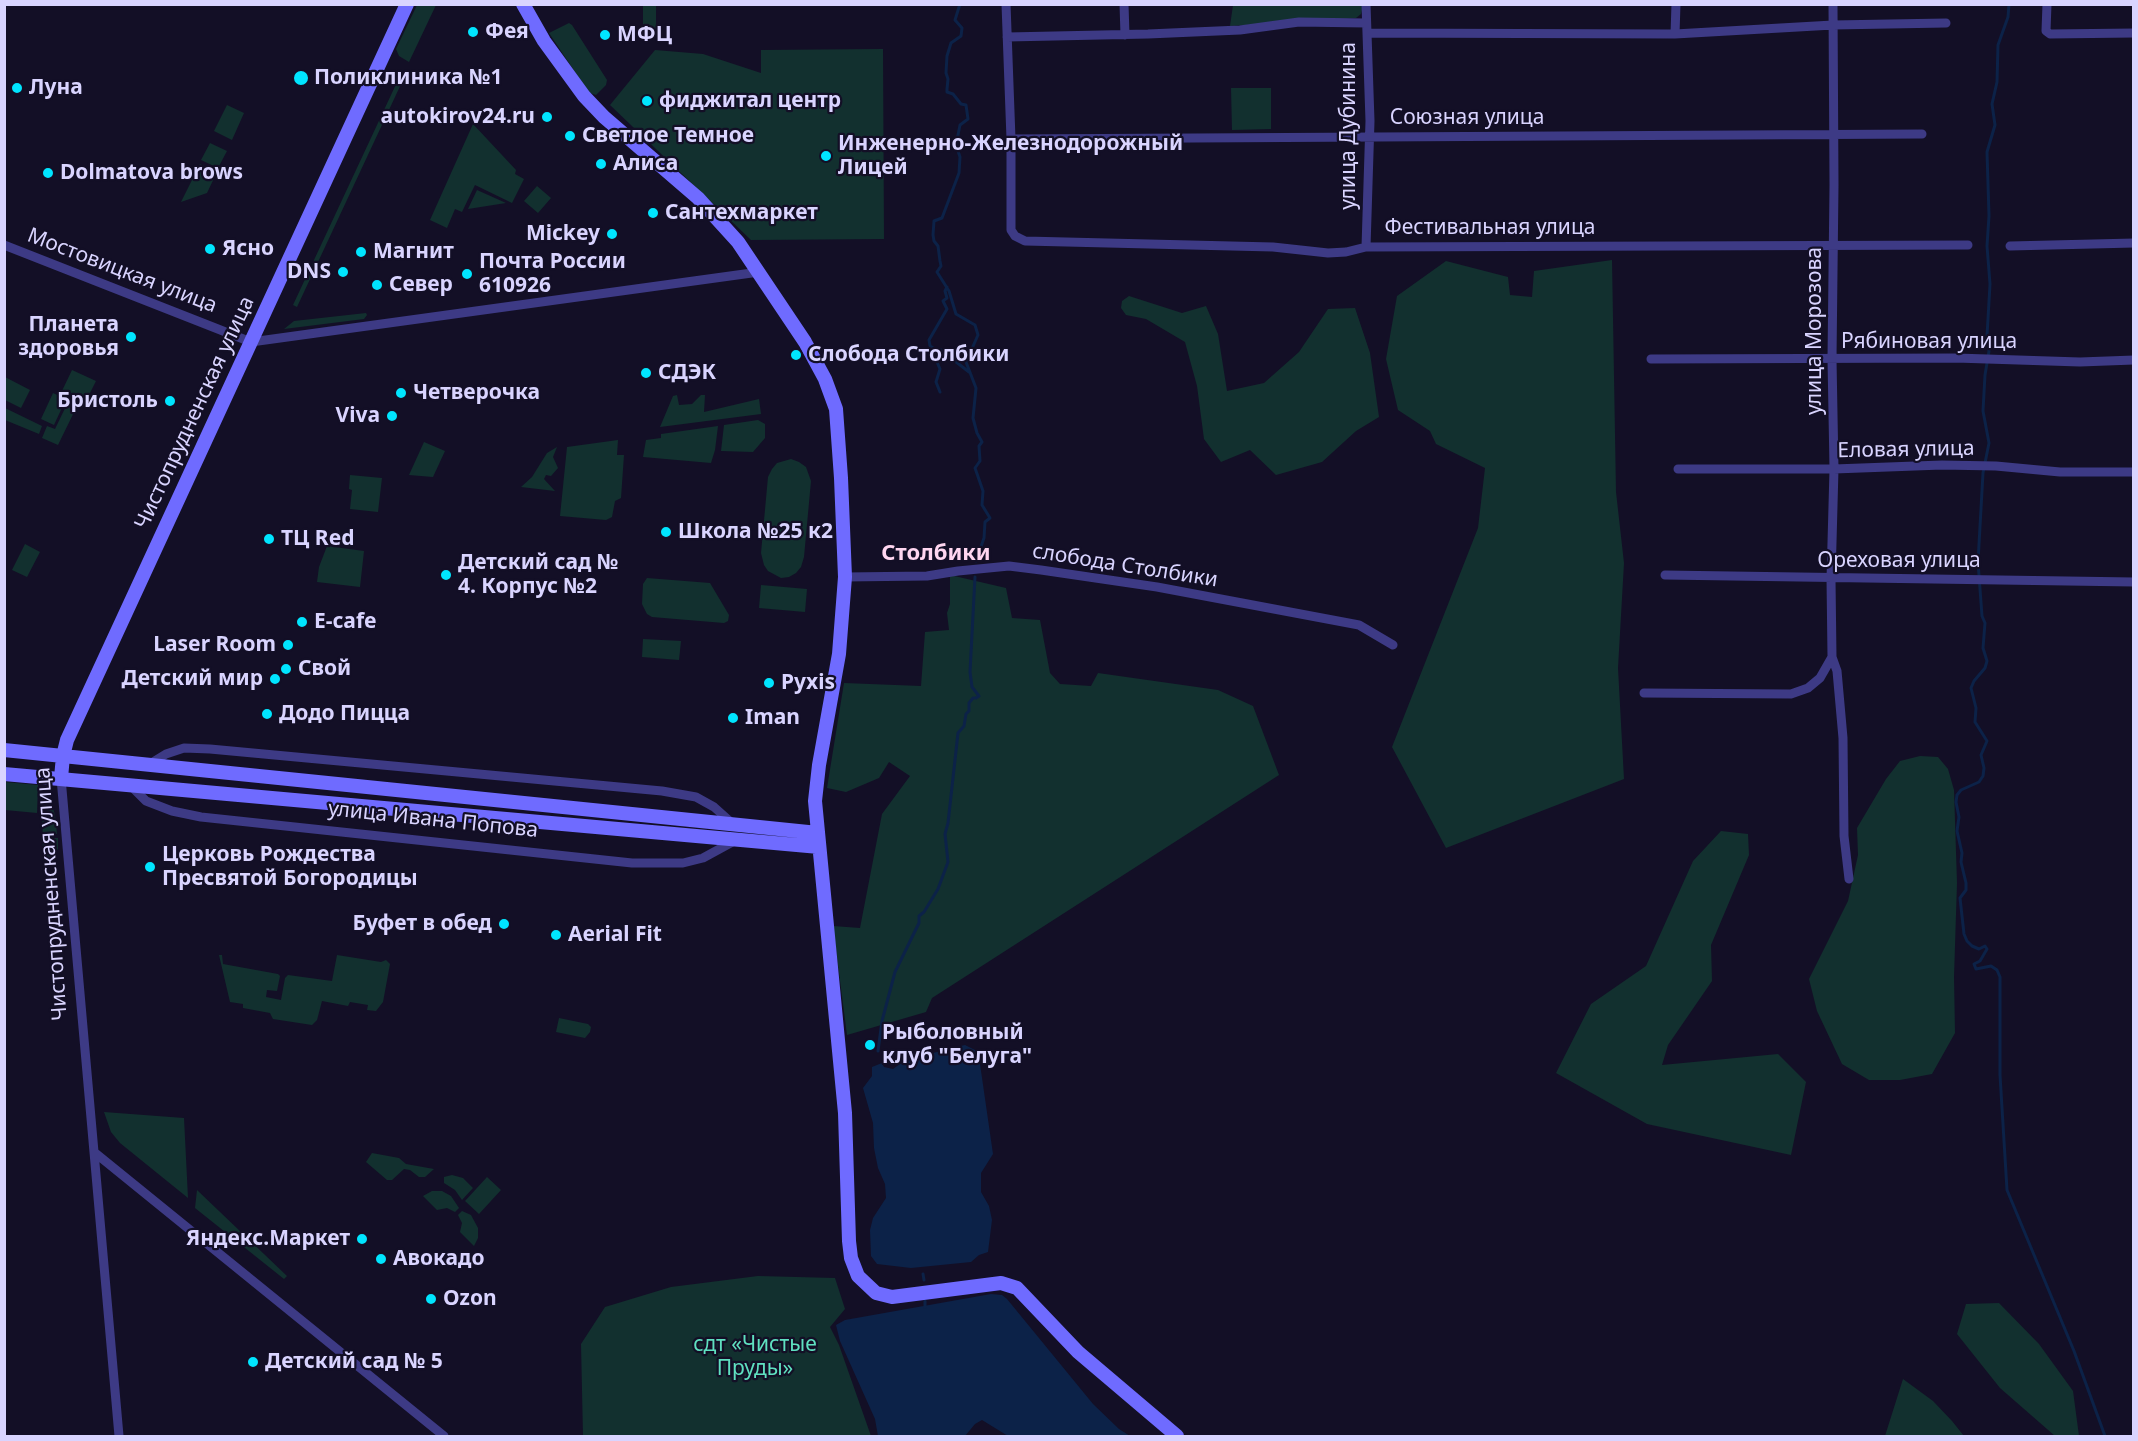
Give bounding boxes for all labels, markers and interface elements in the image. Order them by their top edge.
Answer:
place label: Фея [485,19,529,45]
place label: МФЦ [617,22,672,48]
marker: Фея [466,25,480,39]
marker: МФЦ [598,28,612,42]
street label: улица Дубинина [1336,42,1362,210]
place label: Поликлиника №1 [314,65,502,91]
marker: Поликлиника №1 [292,69,310,87]
place label: Луна [29,75,83,101]
marker: Луна [10,81,24,95]
place label: фиджитал центр [659,88,841,114]
marker: фиджитал центр [640,94,654,108]
place label: autokirov24.ru [381,104,535,130]
street label: Союзная улица [1390,105,1544,131]
marker: autokirov24.ru [540,110,554,124]
place label: Светлое Темное [582,123,754,149]
marker: Светлое Темное [563,129,577,143]
place label: Инженерно-Железнодорожный Лицей [838,131,1183,181]
marker: Инженерно-Железнодорожный Лицей [819,149,833,163]
place label: Алиса [613,151,678,177]
marker: Алиса [594,157,608,171]
place label: Dolmatova brows [60,160,243,186]
marker: Dolmatova brows [41,166,55,180]
place label: Сантехмаркет [665,200,818,226]
marker: Сантехмаркет [646,206,660,220]
street label: Фестивальная улица [1385,215,1595,241]
place label: Mickey [526,221,600,247]
street label: Мостовицкая улица [24,223,220,319]
marker: Mickey [605,227,619,241]
place label: Ясно [222,236,274,262]
place label: Магнит [373,239,454,265]
marker: Ясно [203,242,217,256]
marker: Магнит [354,245,368,259]
street label: улица Морозова [1802,247,1828,415]
place label: Почта России 610926 [479,249,626,299]
place label: DNS [287,259,331,285]
marker: DNS [336,265,350,279]
marker: Почта России 610926 [460,267,474,281]
place label: Север [389,272,453,298]
marker: Север [370,278,384,292]
street label: Чистопрудненская улица [130,293,260,533]
place label: Планета здоровья [18,312,119,362]
street label: Рябиновая улица [1841,329,2017,355]
marker: Планета здоровья [124,330,138,344]
place label: Слобода Столбики [808,342,1009,368]
marker: Слобода Столбики [789,348,803,362]
place label: СДЭК [658,360,716,386]
marker: СДЭК [639,366,653,380]
place label: Четверочка [413,380,540,406]
marker: Четверочка [394,386,408,400]
place label: Бристоль [57,388,158,414]
marker: Бристоль [163,394,177,408]
place label: Viva [336,403,380,429]
marker: Viva [385,409,399,423]
street label: Еловая улица [1837,436,1975,464]
place label: Школа №25 к2 [678,519,833,545]
marker: Школа №25 к2 [659,525,673,539]
place label: ТЦ Red [281,526,354,552]
marker: ТЦ Red [262,532,276,546]
street label: слобода Столбики [1030,539,1220,593]
district label: Столбики [881,541,991,567]
street label: Ореховая улица [1817,548,1981,574]
place label: Детский сад № 4. Корпус №2 [458,550,618,600]
marker: Детский сад № 4. Корпус №2 [439,568,453,582]
place label: E-cafe [314,609,377,635]
marker: E-cafe [295,615,309,629]
place label: Laser Room [153,632,276,658]
marker: Laser Room [281,638,295,652]
place label: Свой [298,656,351,682]
marker: Свой [279,662,293,676]
place label: Детский мир [121,666,263,692]
place label: Pyxis [781,670,835,696]
marker: Детский мир [268,672,282,686]
marker: Pyxis [762,676,776,690]
place label: Додо Пицца [279,701,410,727]
place label: Iman [745,705,800,731]
marker: Додо Пицца [260,707,274,721]
marker: Iman [726,711,740,725]
street label: Чистопрудненская улица [31,766,73,1022]
street label: улица Ивана Попова [327,796,539,844]
place label: Церковь Рождества Пресвятой Богородицы [162,842,418,892]
marker: Церковь Рождества Пресвятой Богородицы [143,860,157,874]
place label: Буфет в обед [353,911,492,937]
marker: Буфет в обед [497,917,511,931]
place label: Aerial Fit [568,922,662,948]
marker: Aerial Fit [549,928,563,942]
place label: Рыболовный клуб "Белуга" [882,1020,1032,1070]
marker: Рыболовный клуб "Белуга" [863,1038,877,1052]
place label: Яндекс.Маркет [186,1226,350,1252]
marker: Яндекс.Маркет [355,1232,369,1246]
place label: Авокадо [393,1246,485,1272]
marker: Авокадо [374,1252,388,1266]
place label: Ozon [443,1286,497,1312]
marker: Ozon [424,1292,438,1306]
park label: сдт «Чистые Пруды» [693,1332,817,1382]
place label: Детский сад № 5 [265,1349,443,1375]
marker: Детский сад № 5 [246,1355,260,1369]

